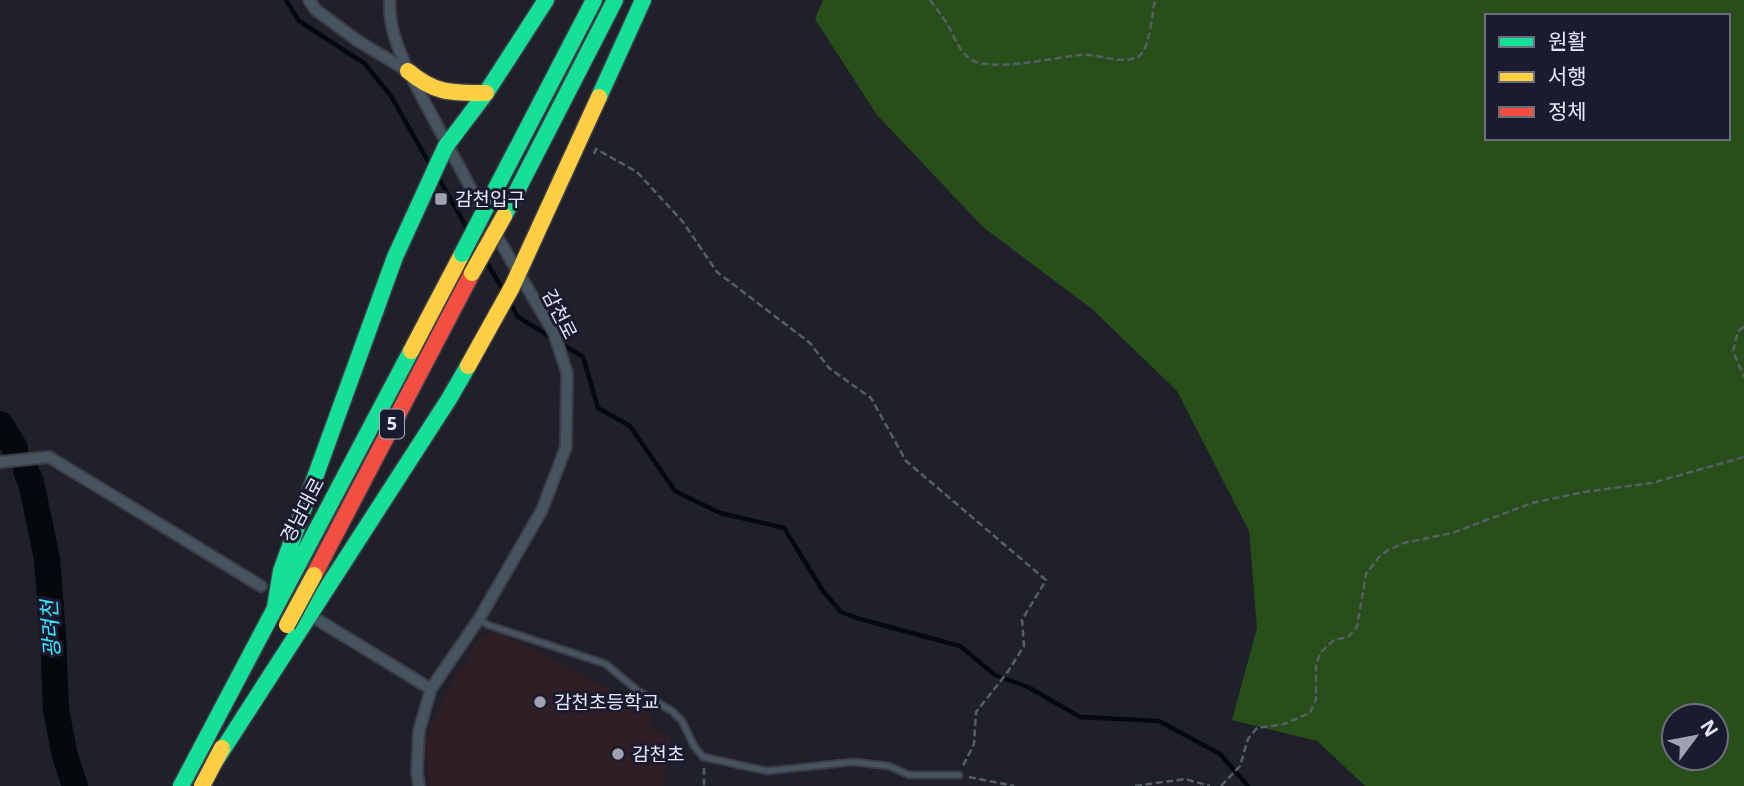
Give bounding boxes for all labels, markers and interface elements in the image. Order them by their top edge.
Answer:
legend [1485,14,1730,140]
text: 원활 [1548,27,1587,55]
text: 서행 [1548,62,1587,90]
text: 정체 [1548,97,1587,125]
place label: 감천입구 [455,186,525,212]
marker: 감천입구 [433,191,449,207]
street label: 감천로 [537,285,583,343]
road number: 5 [380,410,404,438]
street label: 경남대로 [274,473,330,547]
water label: 광려천 [34,597,65,659]
place label: 감천초등학교 [554,689,659,715]
marker: 감천초등학교 [532,694,548,710]
north arrow [1660,702,1730,772]
text: N [1694,715,1725,741]
place label: 감천초 [632,741,684,767]
marker: 감천초 [610,746,626,762]

